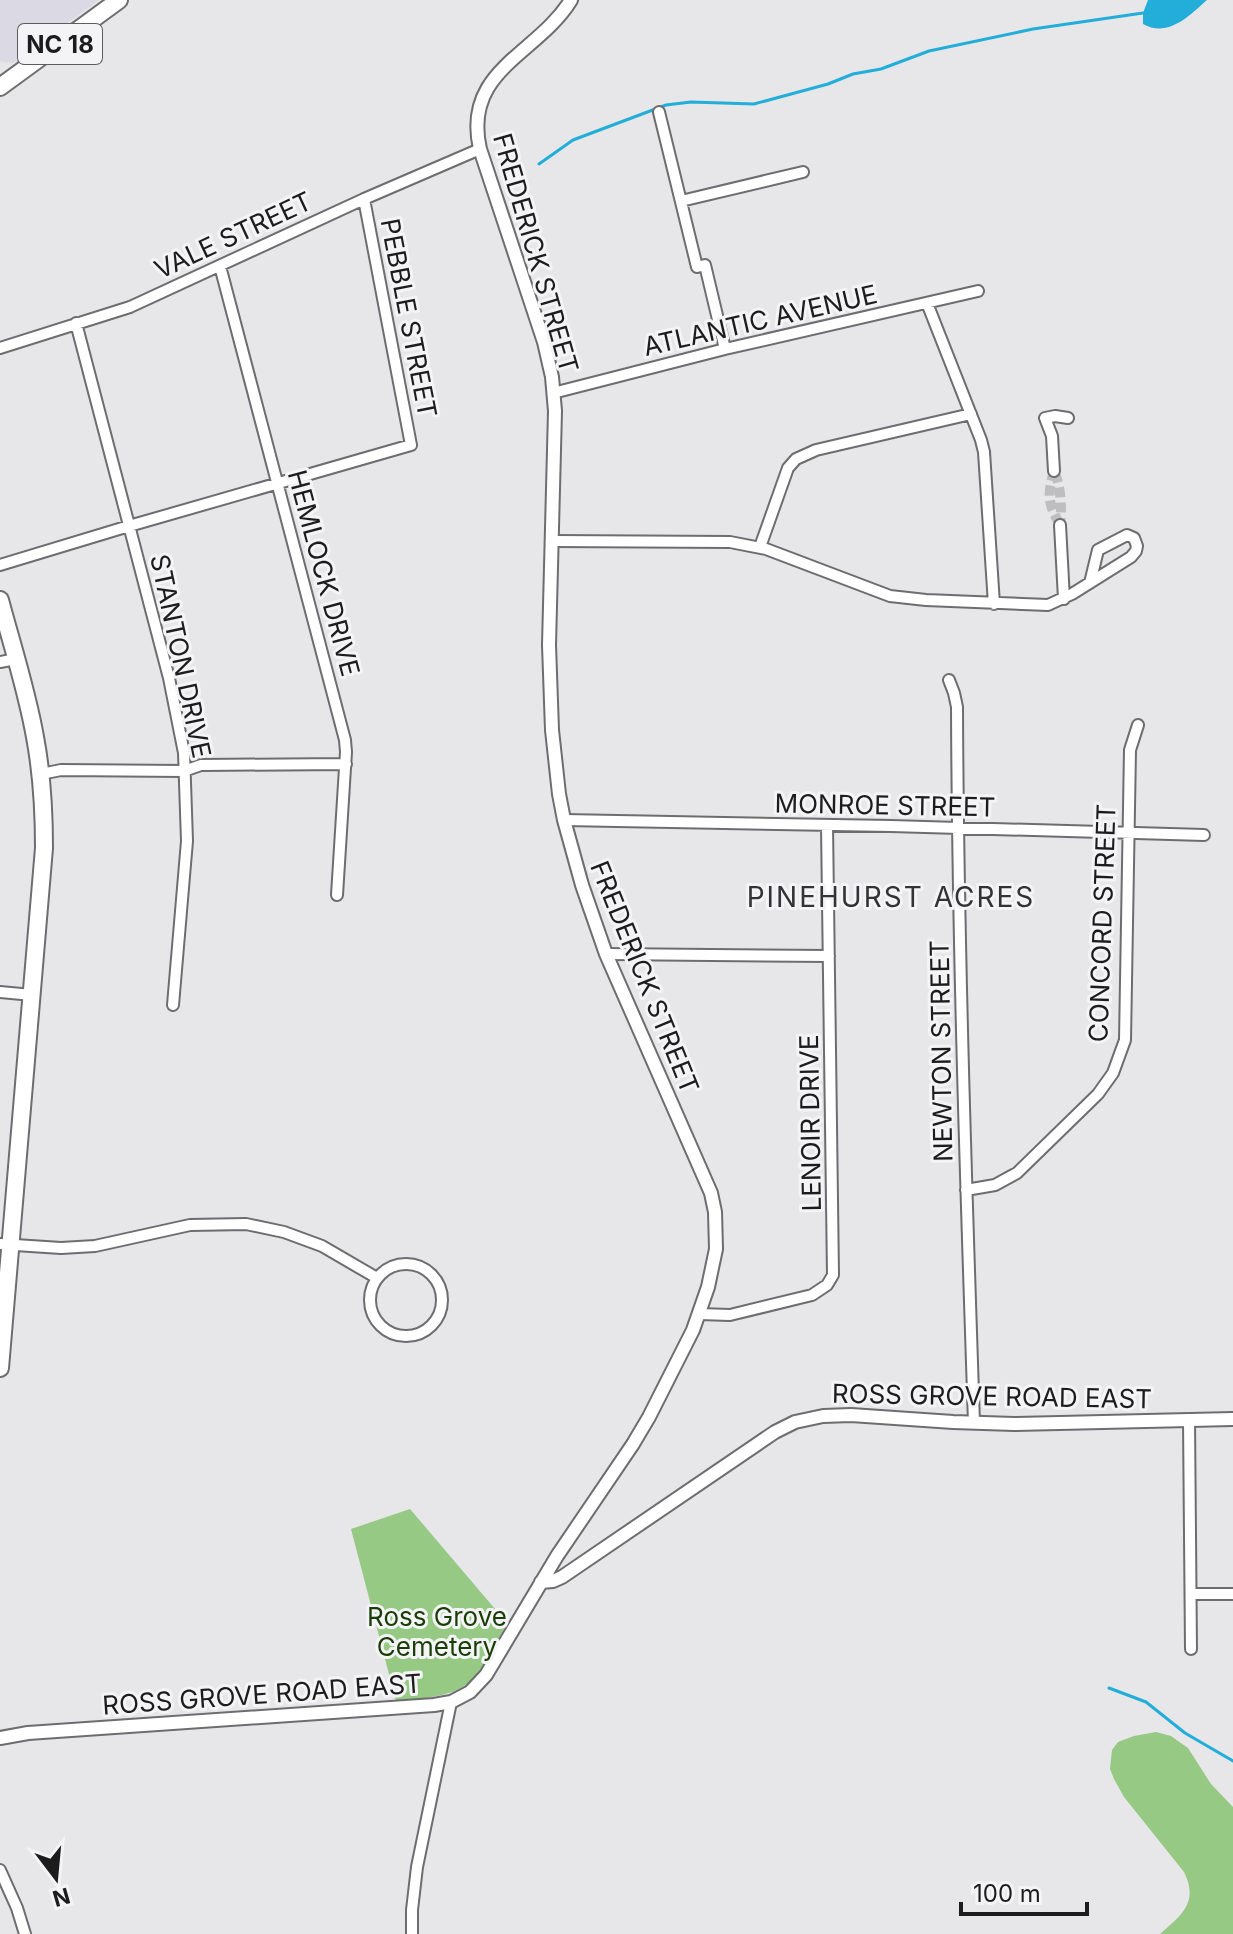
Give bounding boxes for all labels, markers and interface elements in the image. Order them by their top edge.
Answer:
road number: NC 18 [18,24,102,64]
street label: FREDERICK STREET [487,130,585,376]
street label: VALE STREET [149,185,317,285]
street label: PEBBLE STREET [374,216,444,420]
street label: ATLANTIC AVENUE [640,278,880,362]
street label: HEMLOCK DRIVE [282,467,366,679]
street label: STANTON DRIVE [144,551,218,761]
street label: MONROE STREET [774,788,996,822]
street label: CONCORD STREET [1082,803,1122,1043]
street label: FREDERICK STREET [584,856,706,1098]
district label: PINEHURST ACRES [747,880,1035,914]
street label: NEWTON STREET [924,940,958,1162]
street label: LENOIR DRIVE [793,1034,827,1212]
street label: ROSS GROVE ROAD EAST [832,1378,1152,1414]
park label: Ross Grove Cemetery [367,1601,507,1662]
street label: ROSS GROVE ROAD EAST [101,1667,423,1721]
north arrow [16,1838,96,1918]
scale bar [961,1866,1087,1916]
text: 100 m [973,1879,1041,1908]
text: N [50,1882,73,1912]

